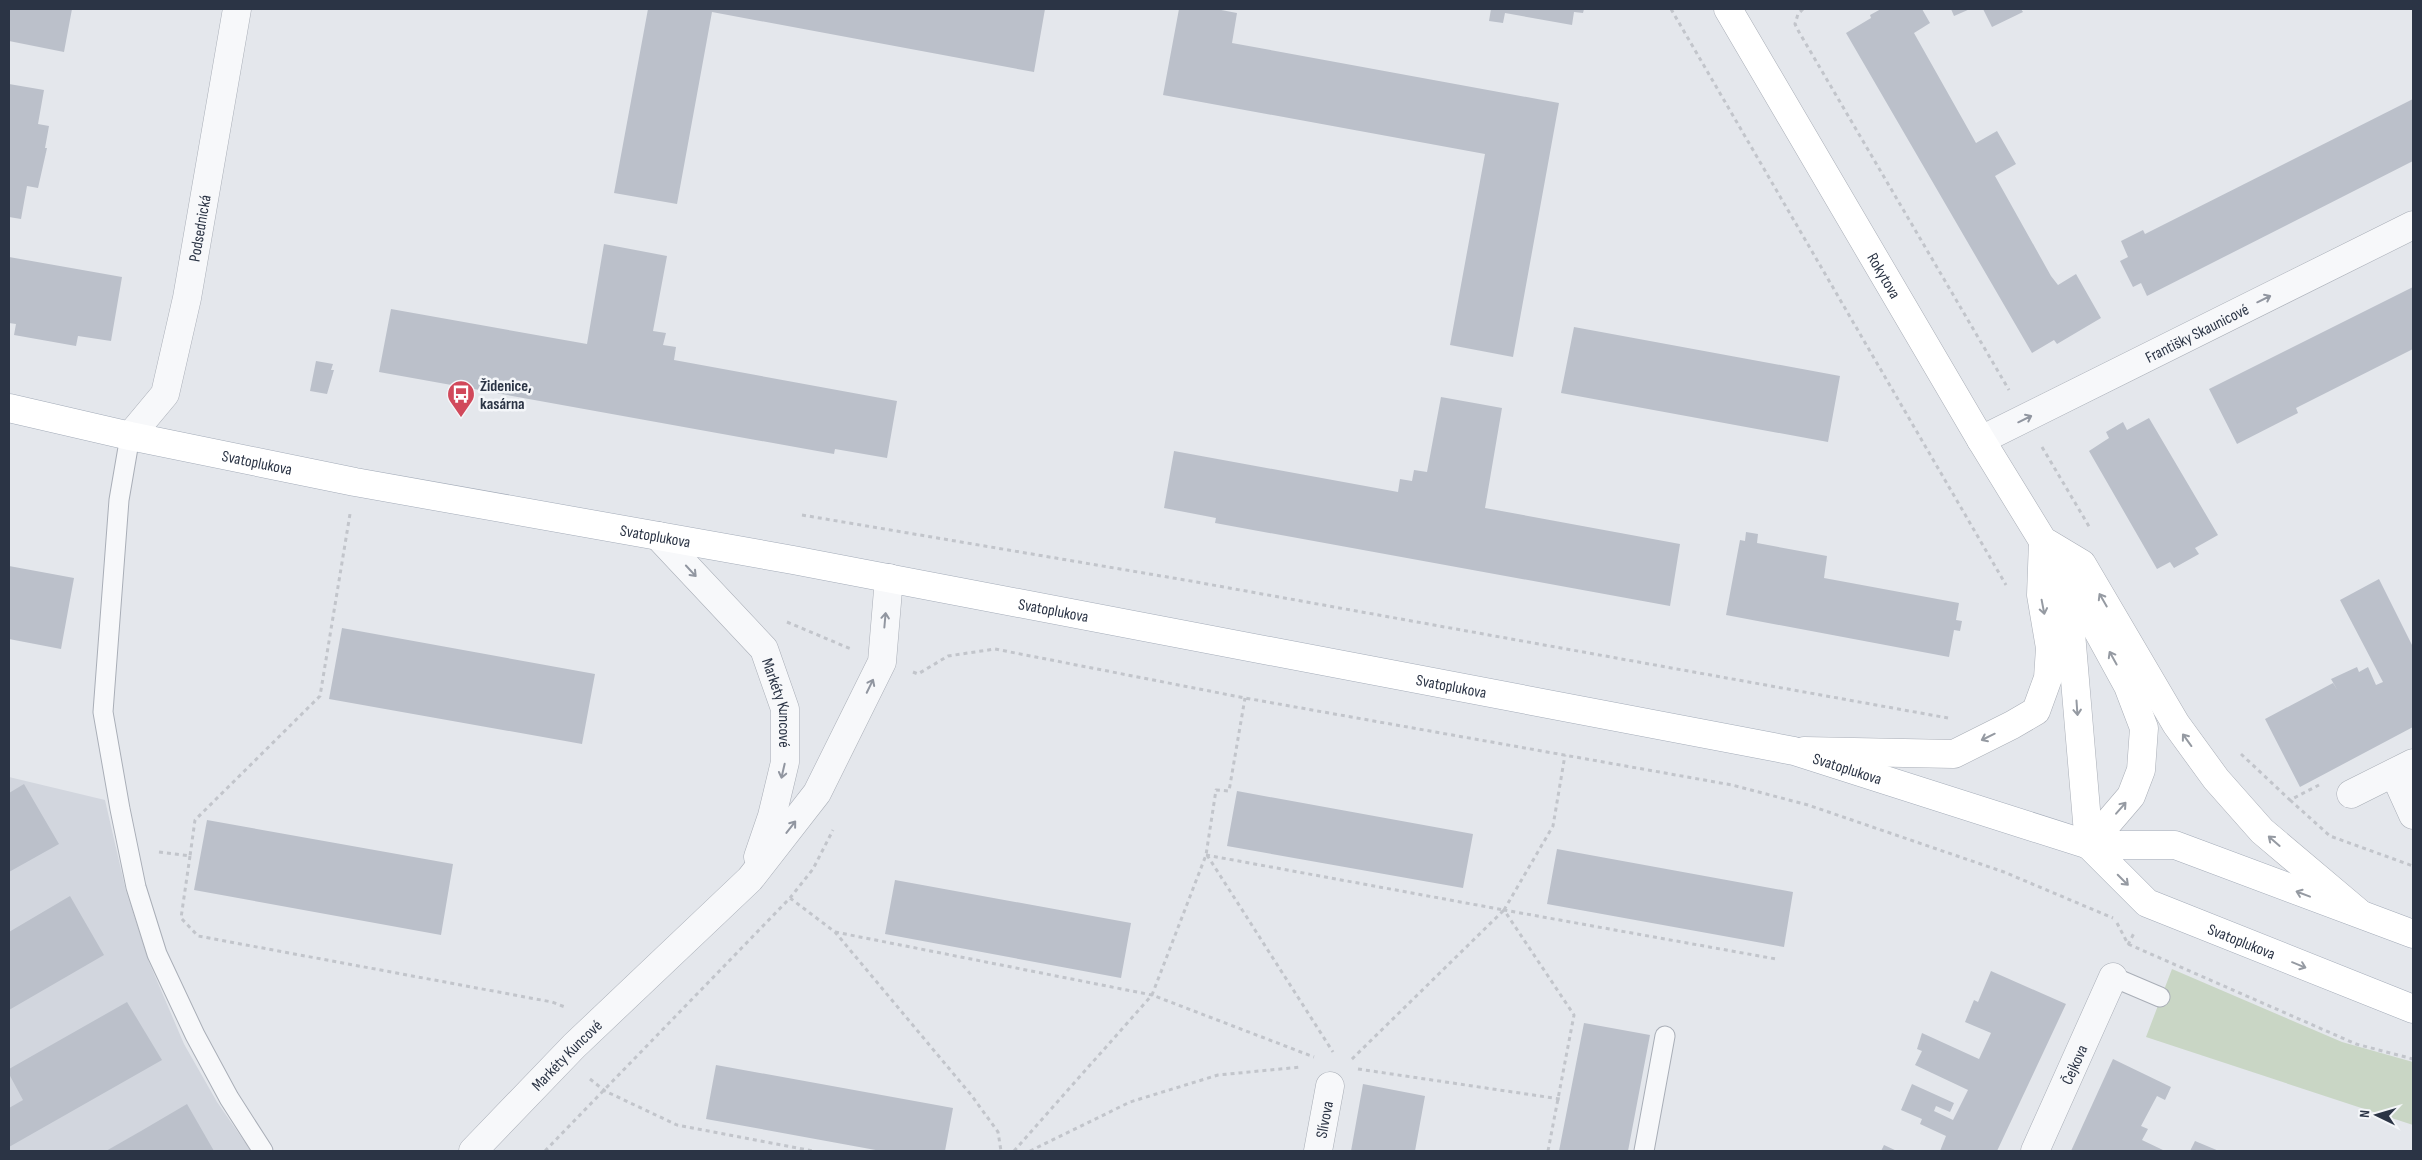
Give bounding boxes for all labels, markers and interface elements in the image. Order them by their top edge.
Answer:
street label: Podsednická [185,194,216,263]
street label: Rokytova [1862,250,1904,302]
one-way arrow [2257,294,2272,304]
street label: Františky Skaunicové [2143,300,2252,368]
place label: Židenice, kasárna [480,377,532,414]
bus stop icon: Židenice, kasárna [446,379,476,418]
one-way arrow [2017,414,2032,423]
street label: Svatoplukova [220,447,294,480]
street label: Svatoplukova [618,521,692,553]
one-way arrow [685,565,697,577]
one-way arrow [2098,594,2108,608]
street label: Svatoplukova [1017,595,1090,627]
one-way arrow [2038,598,2048,614]
one-way arrow [881,613,890,629]
one-way arrow [2108,651,2117,666]
street label: Markéty Kuncové [757,656,793,748]
street label: Svatoplukova [1414,671,1488,703]
one-way arrow [866,679,875,694]
one-way arrow [2072,699,2081,715]
one-way arrow [1980,733,1995,743]
one-way arrow [2182,733,2192,747]
street label: Svatoplukova [1810,750,1884,789]
one-way arrow [778,762,787,778]
one-way arrow [2115,802,2127,815]
one-way arrow [785,821,796,834]
one-way arrow [2268,835,2281,847]
one-way arrow [2117,873,2129,885]
one-way arrow [2296,889,2311,898]
street label: Svatoplukova [2205,920,2278,964]
one-way arrow [2291,961,2306,970]
street label: Markéty Kuncové [528,1017,607,1095]
street label: Čejkova [2058,1042,2092,1088]
north arrow [2352,1090,2402,1140]
street label: Slívova [1313,1100,1338,1140]
text: N [2356,1109,2373,1118]

